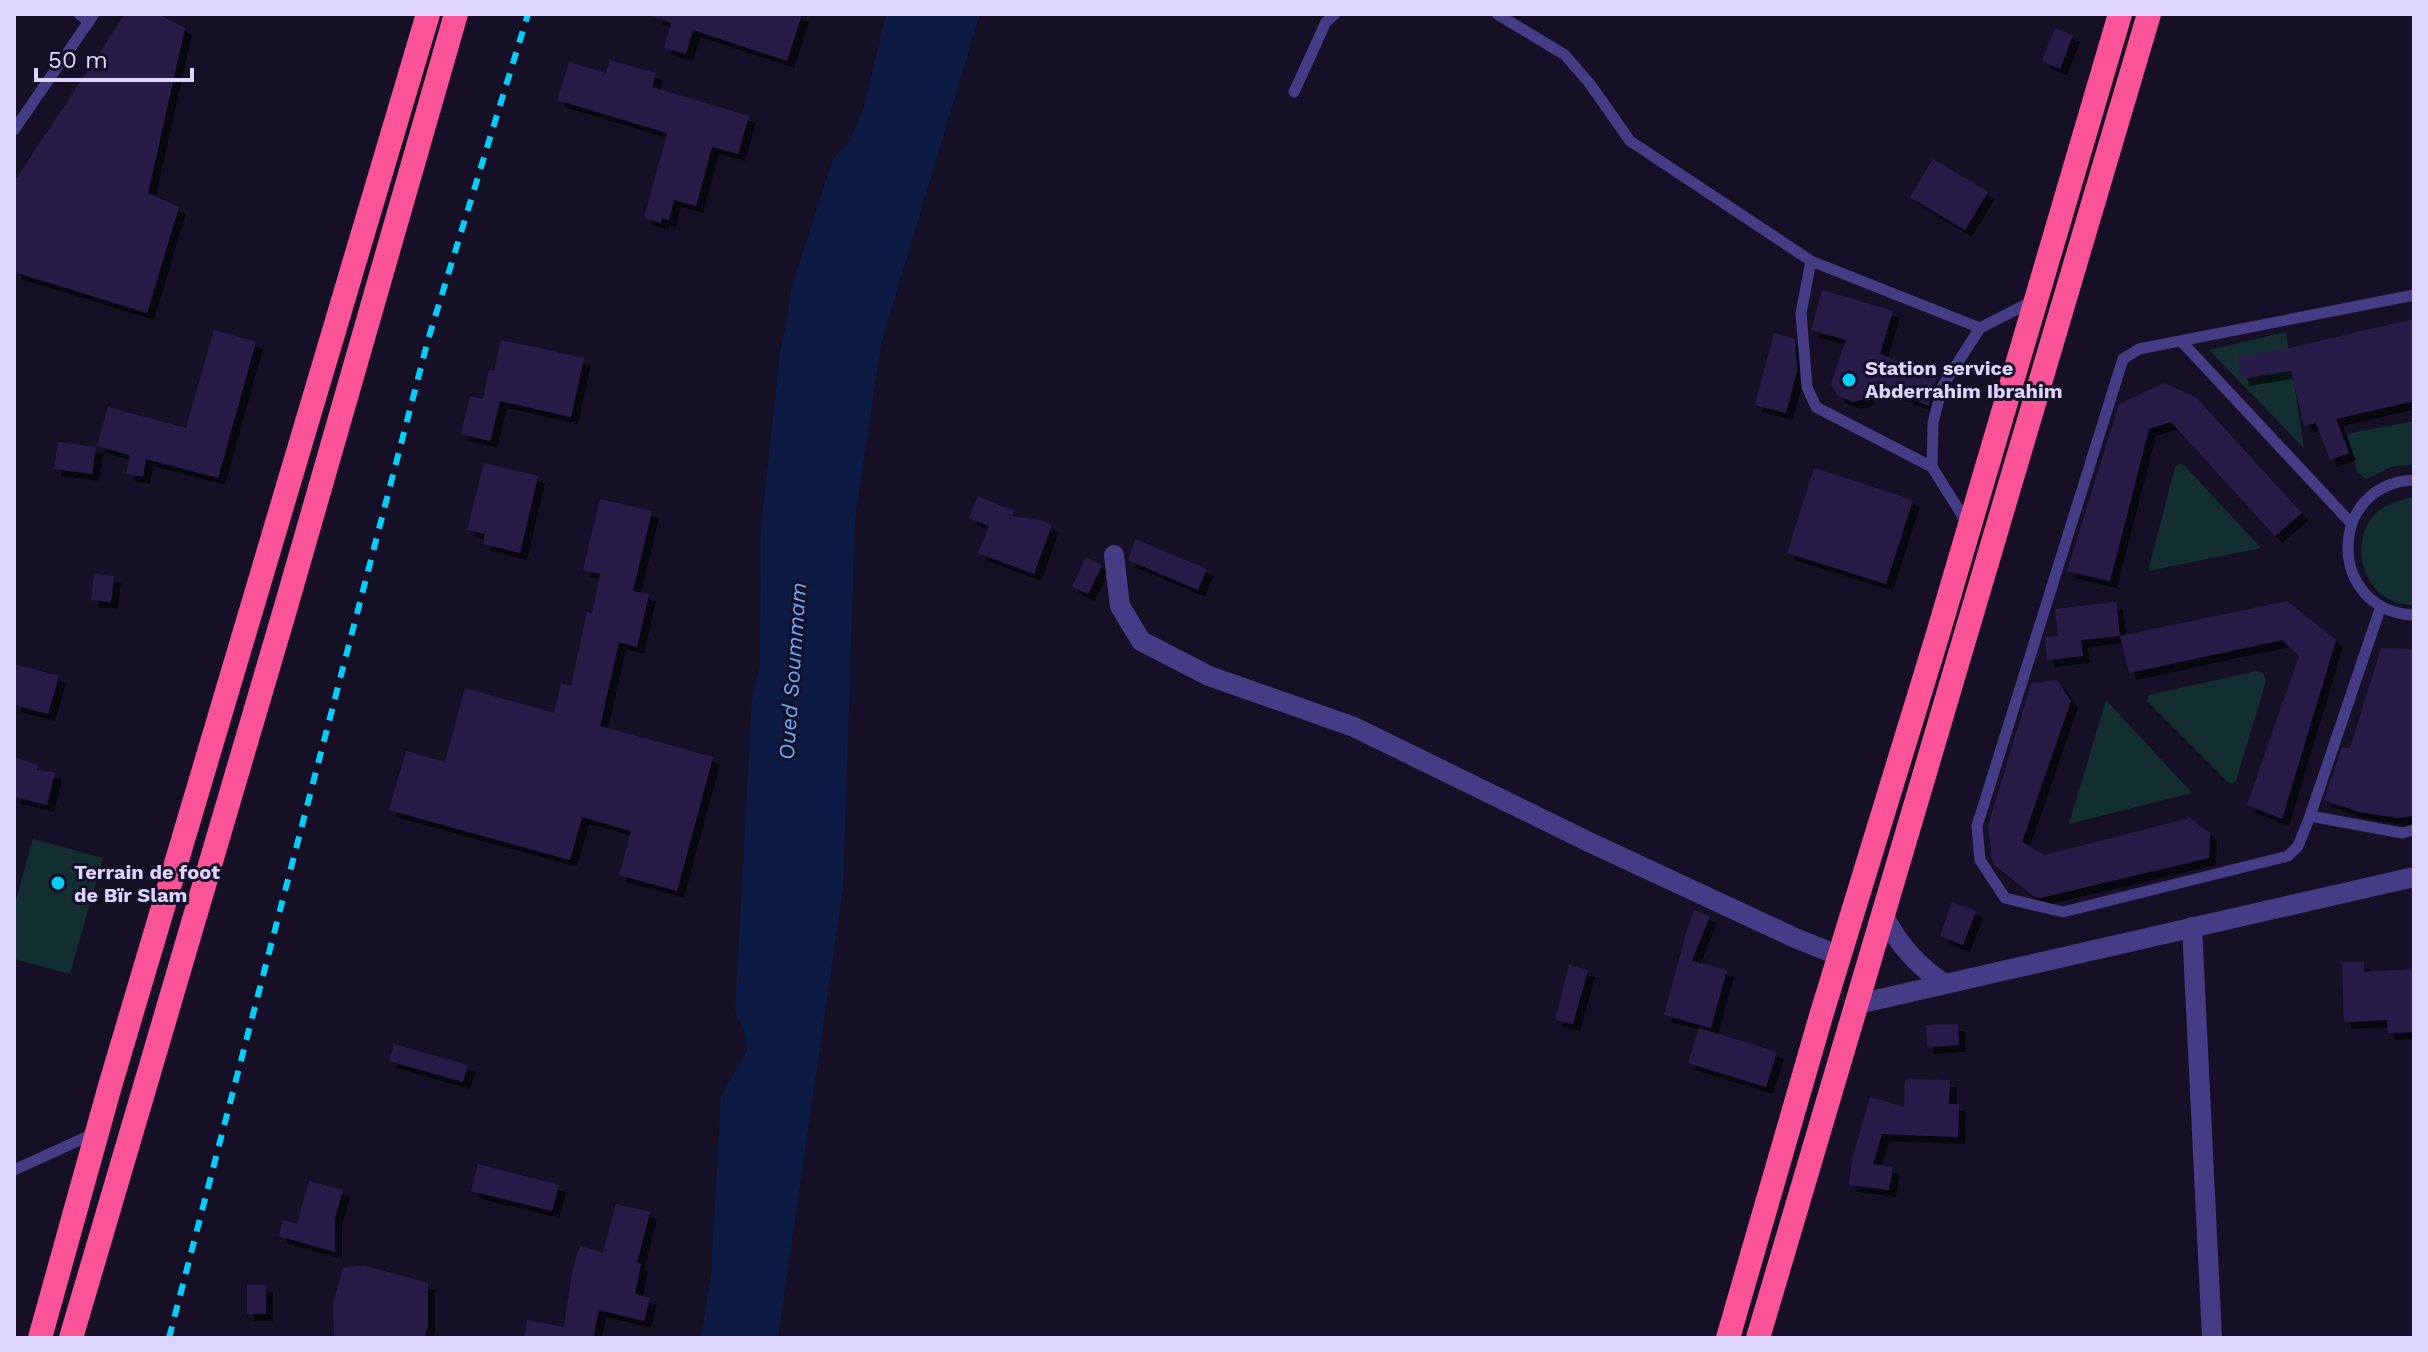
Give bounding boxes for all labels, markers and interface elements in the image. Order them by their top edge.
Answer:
scale bar [36,32,192,82]
text: 50 m [48,46,108,74]
place label: Station service Abderrahim Ibrahim [1865,356,2063,403]
marker: Station service Abderrahim Ibrahim [1840,371,1858,389]
water label: Oued Soummam [774,581,811,761]
place label: Terrain de foot de Bïr Slam [74,860,220,907]
marker: Terrain de foot de Bïr Slam [49,874,67,892]

